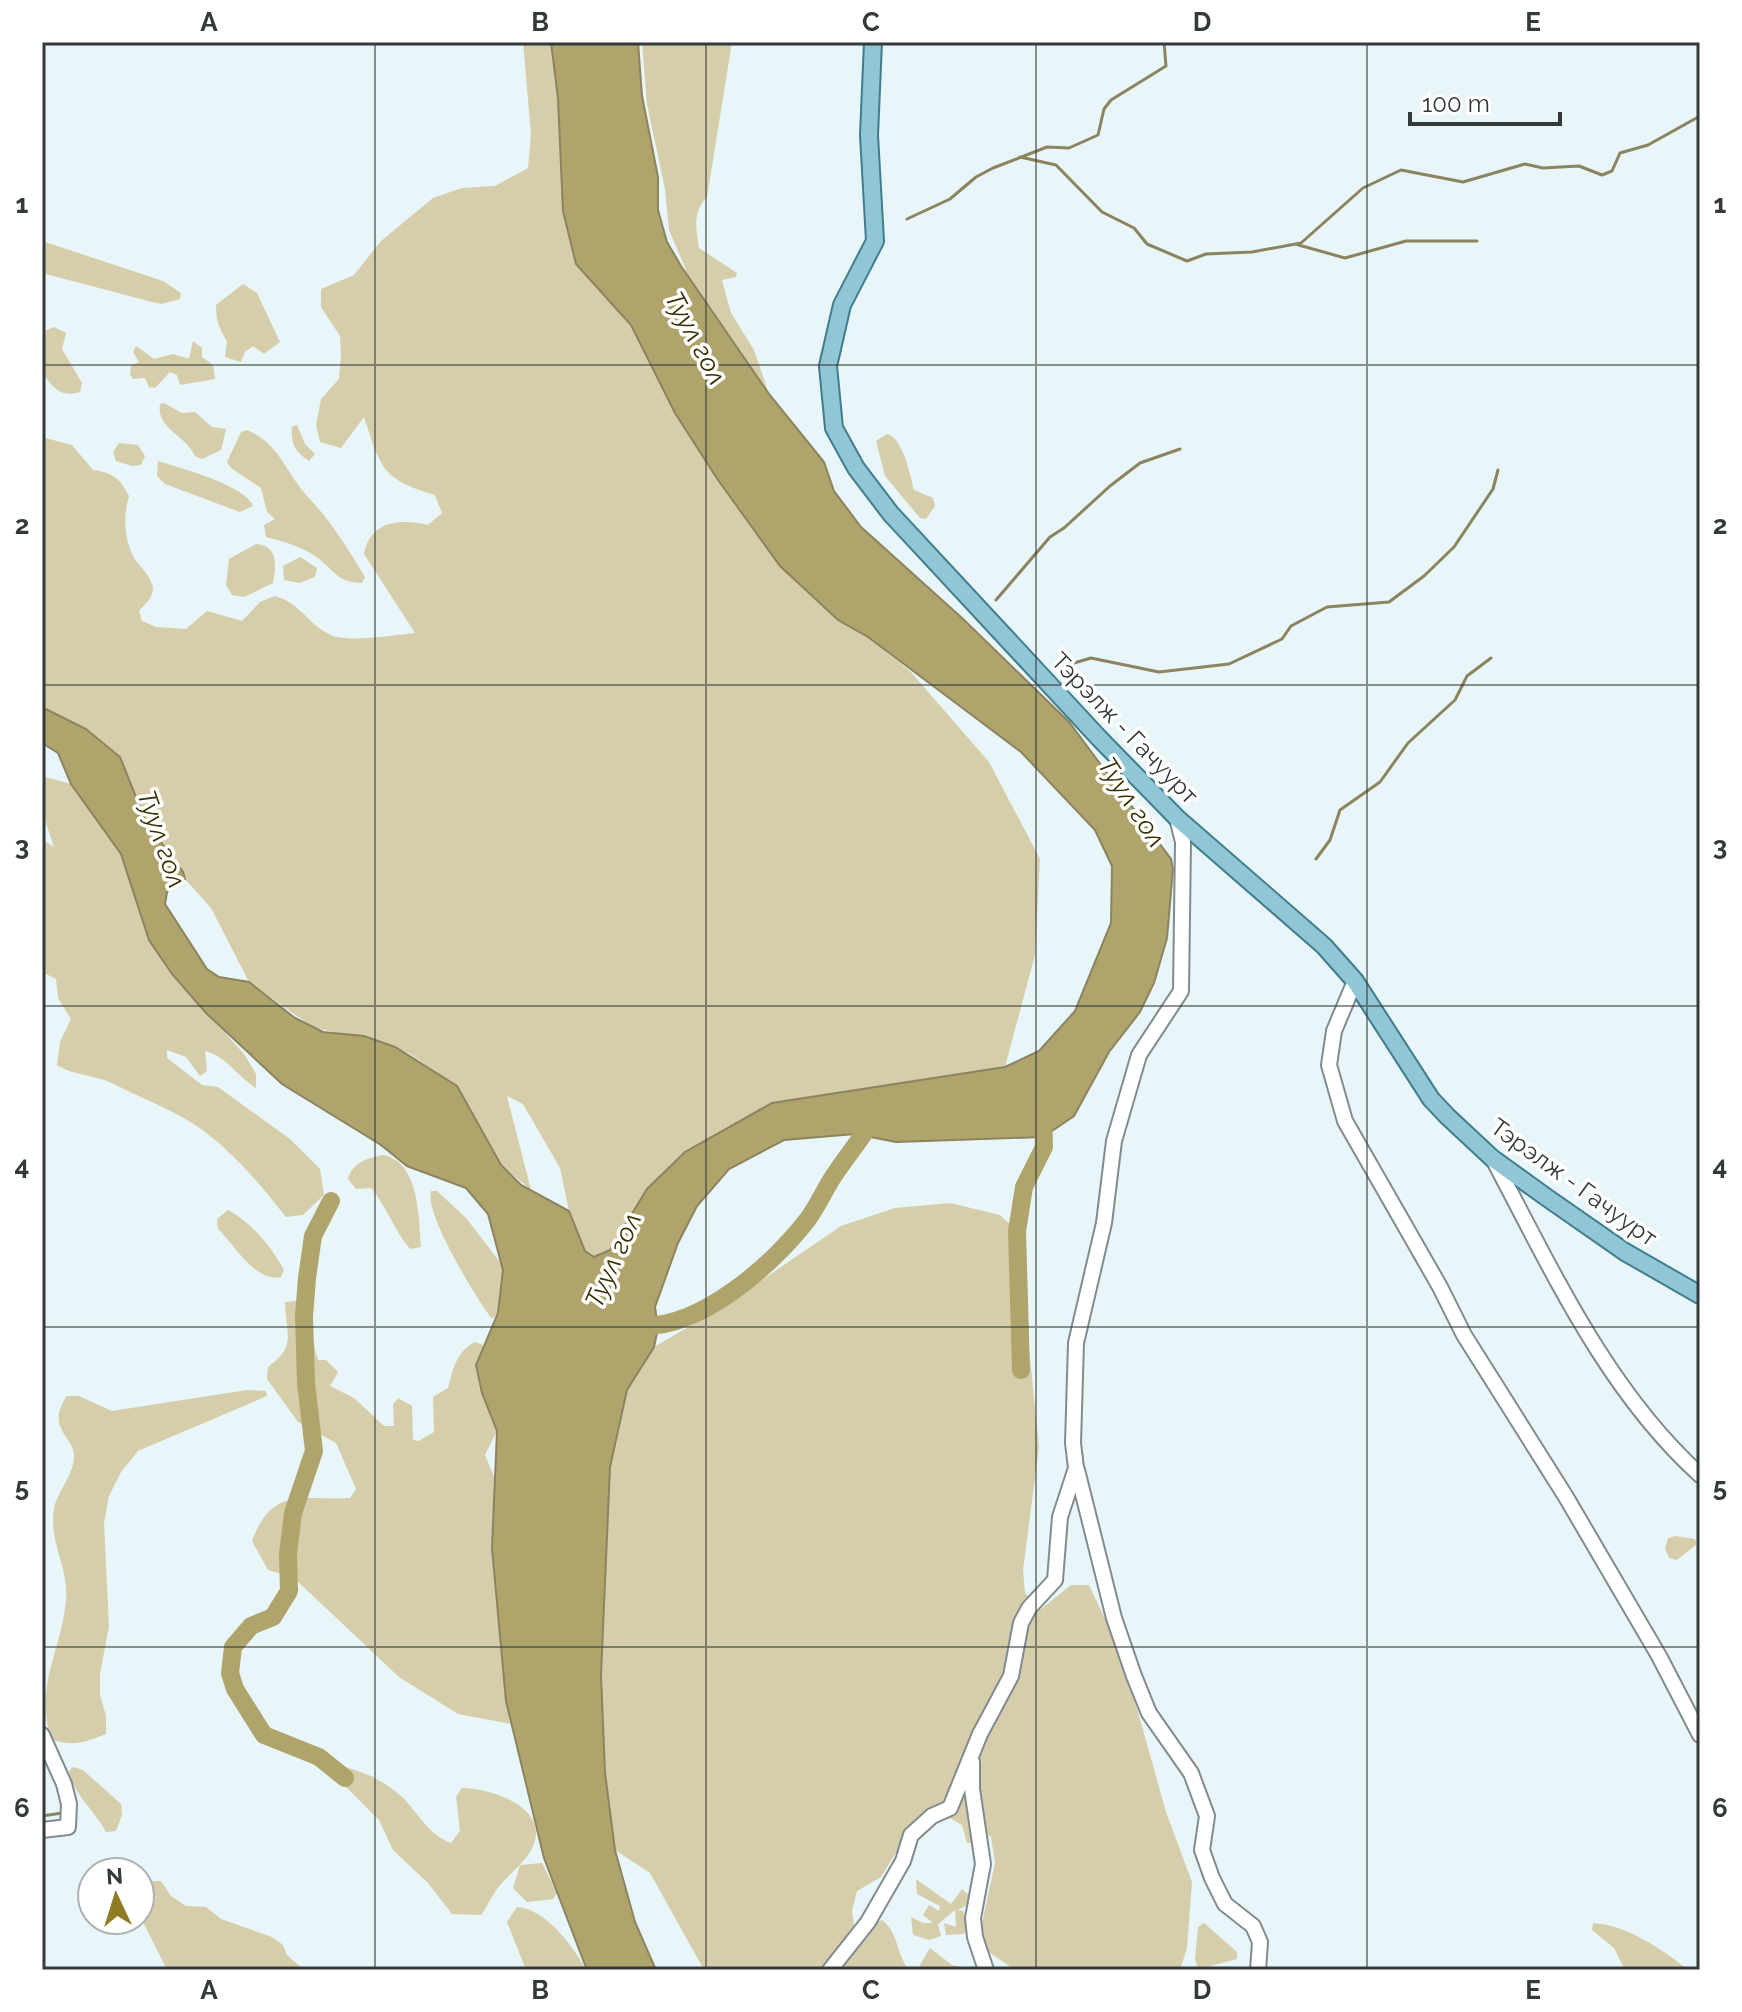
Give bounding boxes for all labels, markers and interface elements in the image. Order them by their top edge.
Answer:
text: A [200,7,218,37]
text: B [531,7,549,37]
text: C [862,7,880,37]
text: D [1193,7,1211,37]
text: E [1525,7,1541,37]
scale bar [1410,76,1560,126]
text: 100 m [1422,89,1490,118]
text: 1 [16,189,29,219]
text: 1 [1714,189,1727,219]
water label: Туул гол [659,286,733,390]
text: 2 [15,510,29,540]
text: 2 [1713,510,1727,540]
street label: Тэрэлж - Гачуурт [1045,646,1205,810]
water label: Туул гол [1092,751,1172,853]
water label: Туул гол [131,786,193,892]
text: 3 [15,831,29,861]
text: 3 [1713,831,1727,861]
street label: Тэрэлж - Гачуурт [1485,1112,1663,1253]
text: 4 [15,1151,29,1181]
text: 4 [1713,1151,1727,1181]
water label: Туул гол [579,1208,647,1312]
text: 5 [15,1472,29,1502]
text: 5 [1713,1472,1727,1502]
text: 6 [14,1793,30,1823]
text: 6 [1712,1793,1728,1823]
north arrow [76,1856,156,1936]
text: N [105,1862,124,1890]
text: A [200,1975,218,2005]
text: B [531,1975,549,2005]
text: C [862,1975,880,2005]
text: D [1193,1975,1211,2005]
text: E [1525,1975,1541,2005]

